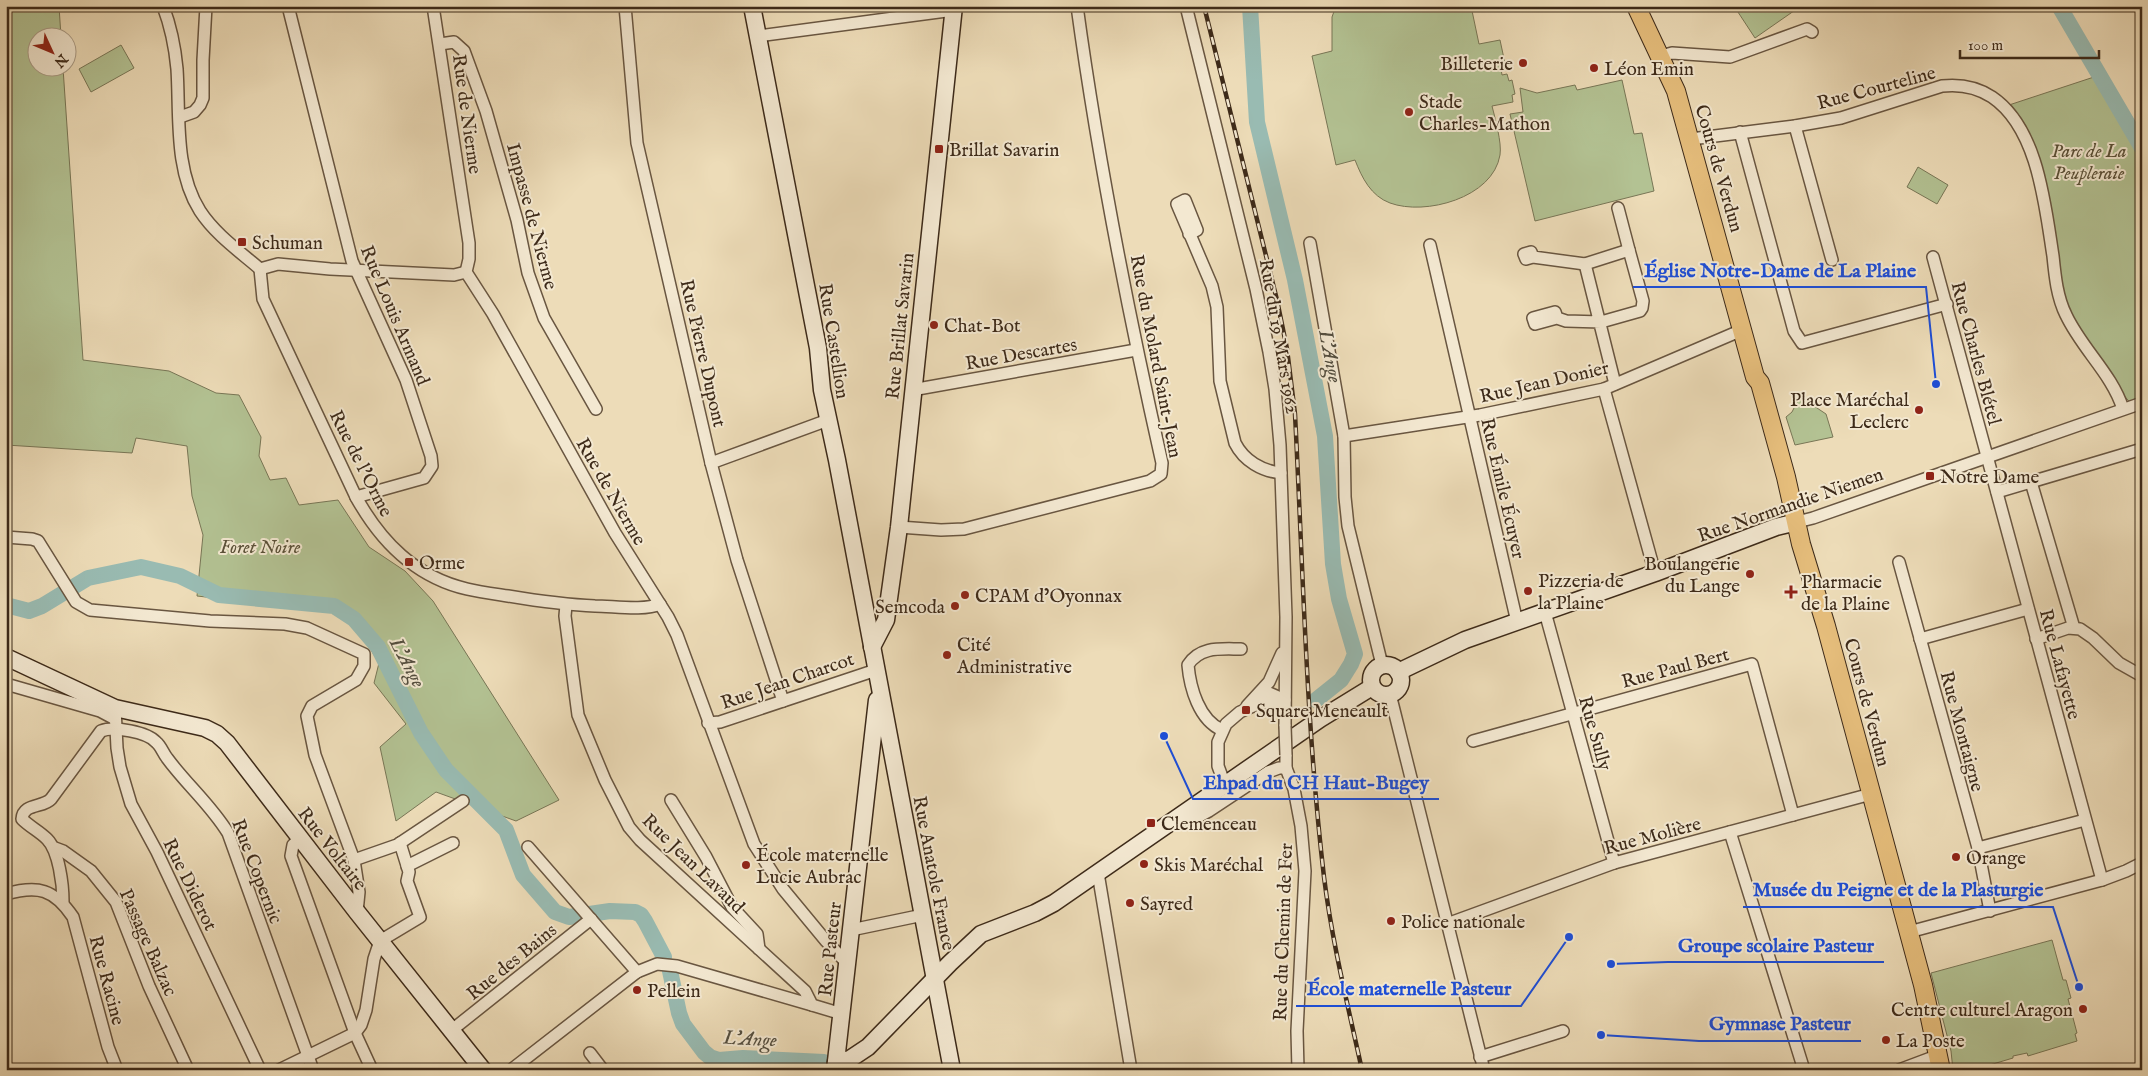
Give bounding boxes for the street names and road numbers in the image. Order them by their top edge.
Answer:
street label: Rue de Nierme [446,53,486,176]
street label: Rue Courteline [1814,61,1939,116]
street label: Cours de Verdun [1688,102,1748,235]
street label: Impasse de Nierme [500,141,562,293]
street label: Rue Louis Armand [354,242,435,390]
street label: Rue Brillat Savarin [881,252,921,401]
street label: Rue du Molard Saint-Jean [1124,253,1187,460]
street label: Rue du 19 Mars 1962 [1253,257,1303,416]
street label: Rue Pierre Dupont [673,277,731,430]
street label: Rue Charles Blétel [1944,279,2006,429]
street label: Rue Castellion [812,282,854,401]
street label: Rue Descartes [964,333,1079,377]
street label: Rue Jean Donier [1478,356,1611,409]
street label: Rue de l'Orme [323,407,397,522]
street label: Rue Émile Écuyer [1474,415,1531,561]
street label: Rue de Nierme [570,434,651,550]
street label: Rue Normandie Niemen [1695,463,1887,549]
street label: Rue Lafayette [2033,607,2085,723]
street label: Cours de Verdun [1837,636,1895,769]
street label: Rue Paul Bert [1619,643,1732,695]
street label: Rue Jean Charcot [718,648,858,716]
street label: Rue Montaigne [1933,669,1989,795]
street label: Rue Sully [1572,694,1616,774]
street label: Rue Anatole France [906,794,960,953]
street label: Rue Voltaire [291,803,372,896]
street label: Rue Jean Lavaud [636,809,750,920]
street label: Rue Molière [1601,812,1704,861]
street label: Rue Copernic [225,816,287,927]
street label: Rue Diderot [157,835,222,935]
street label: Rue du Chemin de Fer [1269,843,1299,1022]
street label: Passage Balzac [113,885,182,1000]
street label: Rue Pasteur [814,901,848,998]
street label: Rue des Bains [462,919,562,1006]
street label: Rue Racine [83,933,130,1028]

